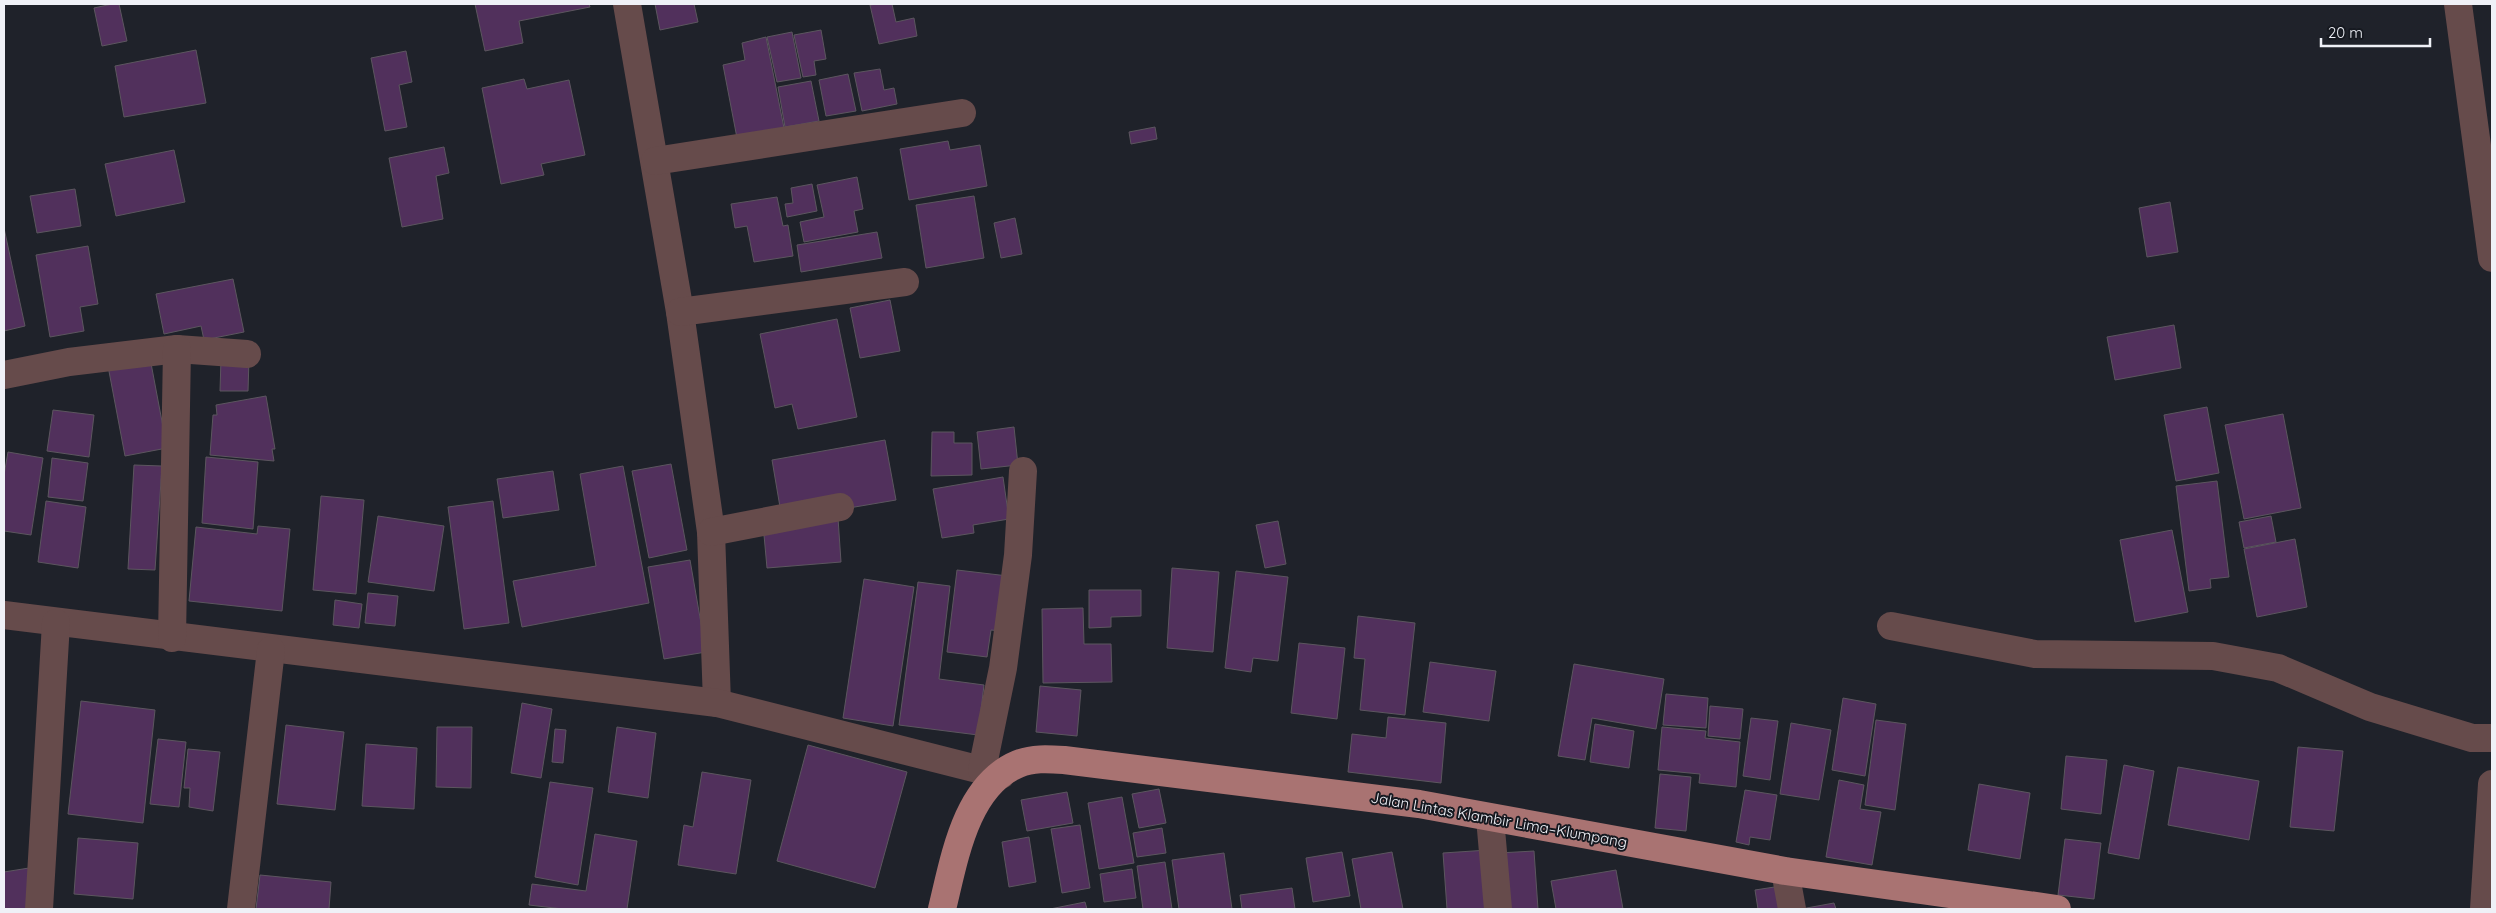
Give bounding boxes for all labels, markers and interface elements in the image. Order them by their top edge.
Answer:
scale bar [2321,15,2430,47]
text: 20 m [2328,23,2363,42]
street label: Jalan Lintas Klambir Lima–Klumpang [1369,788,1629,851]

